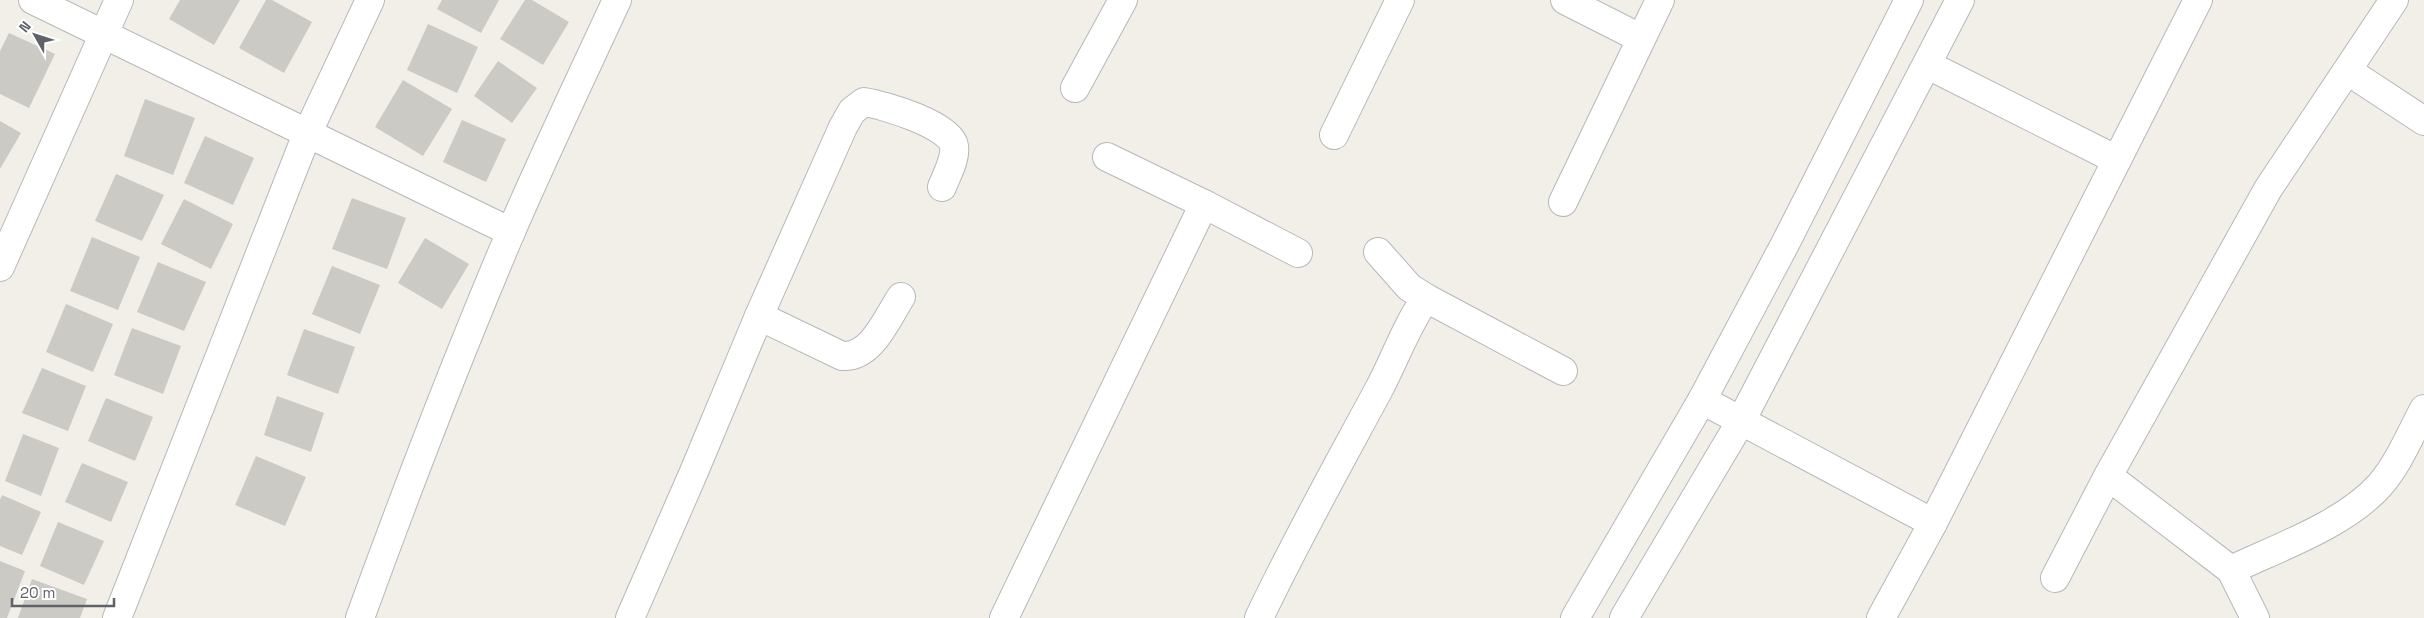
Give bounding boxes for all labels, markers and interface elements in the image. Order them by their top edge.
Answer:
north arrow [10,10,60,60]
text: N [15,18,35,36]
scale bar [12,576,115,608]
text: 20 m [20,583,55,602]

